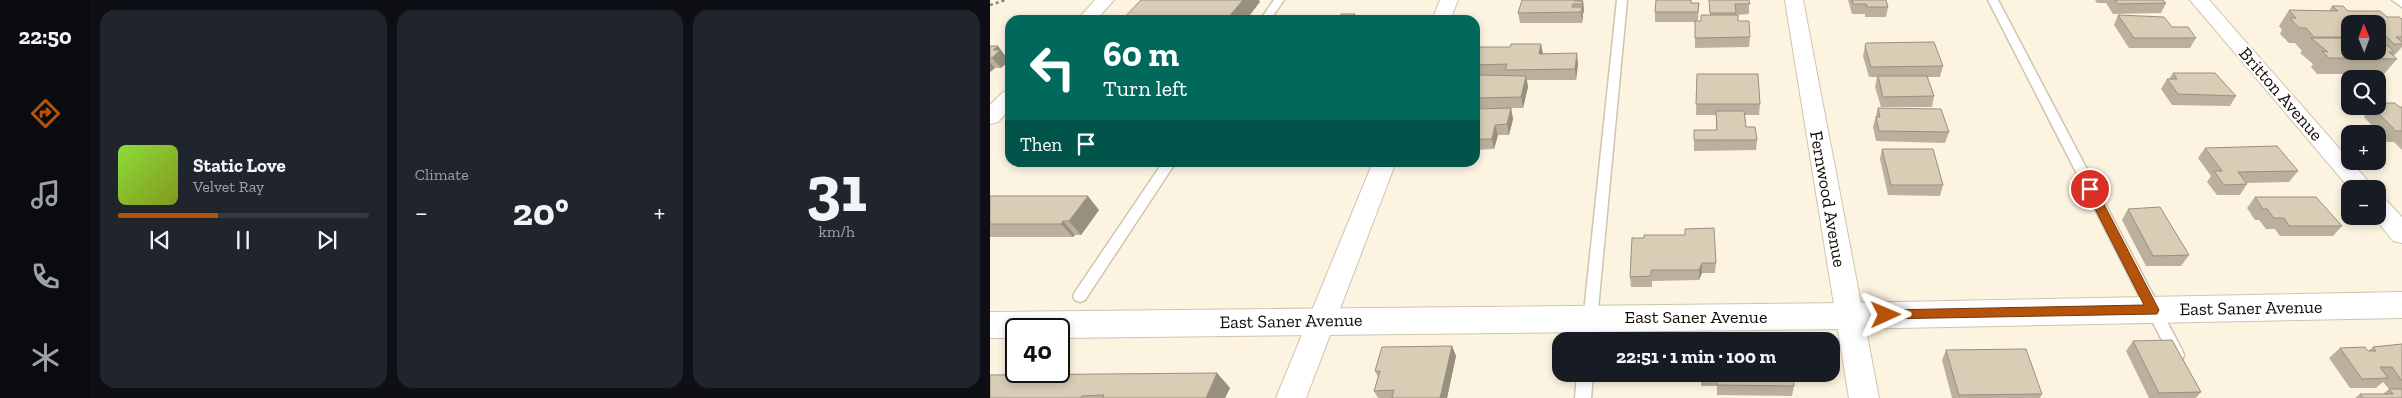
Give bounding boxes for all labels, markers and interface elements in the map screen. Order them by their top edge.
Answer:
north arrow [2341,15,2386,60]
map controls [2341,15,2386,225]
text: 22:50 [18,23,72,50]
text: 60 m [1103,33,1179,75]
icon: left [1020,35,1085,100]
street label: Britton Avenue [2234,43,2328,145]
button: search [2341,70,2386,115]
text: Turn left [1103,75,1187,102]
icon: directions [28,96,63,131]
button: + [2341,125,2386,170]
street label: Fernwood Avenue [1805,129,1851,269]
icon: arrive [1072,130,1100,158]
text: Then [1020,133,1062,156]
text: 31 [806,150,867,228]
text: Static Love [193,154,286,177]
text: Climate [415,165,469,184]
pin [2069,168,2111,210]
icon: arrive [2076,175,2104,203]
icon: music [28,177,63,212]
text: Velvet Ray [193,177,264,196]
button: − [2341,180,2386,225]
text: 20° [513,189,569,235]
text: − [415,196,428,229]
text: + [654,196,665,229]
text: km/h [818,222,855,241]
icon: previous [146,226,174,254]
icon: pause [229,226,257,254]
icon: next [313,226,341,254]
icon: phone [28,259,63,294]
position arrow [1859,288,1911,340]
street label: East Saner Avenue [2179,296,2323,320]
street label: East Saner Avenue [1625,306,1767,328]
street label: East Saner Avenue [1219,309,1363,333]
speed limit sign: 40 [1005,318,1070,383]
icon: climate [28,340,63,375]
text: 22:51 · 1 min · 100 m [1616,345,1776,368]

